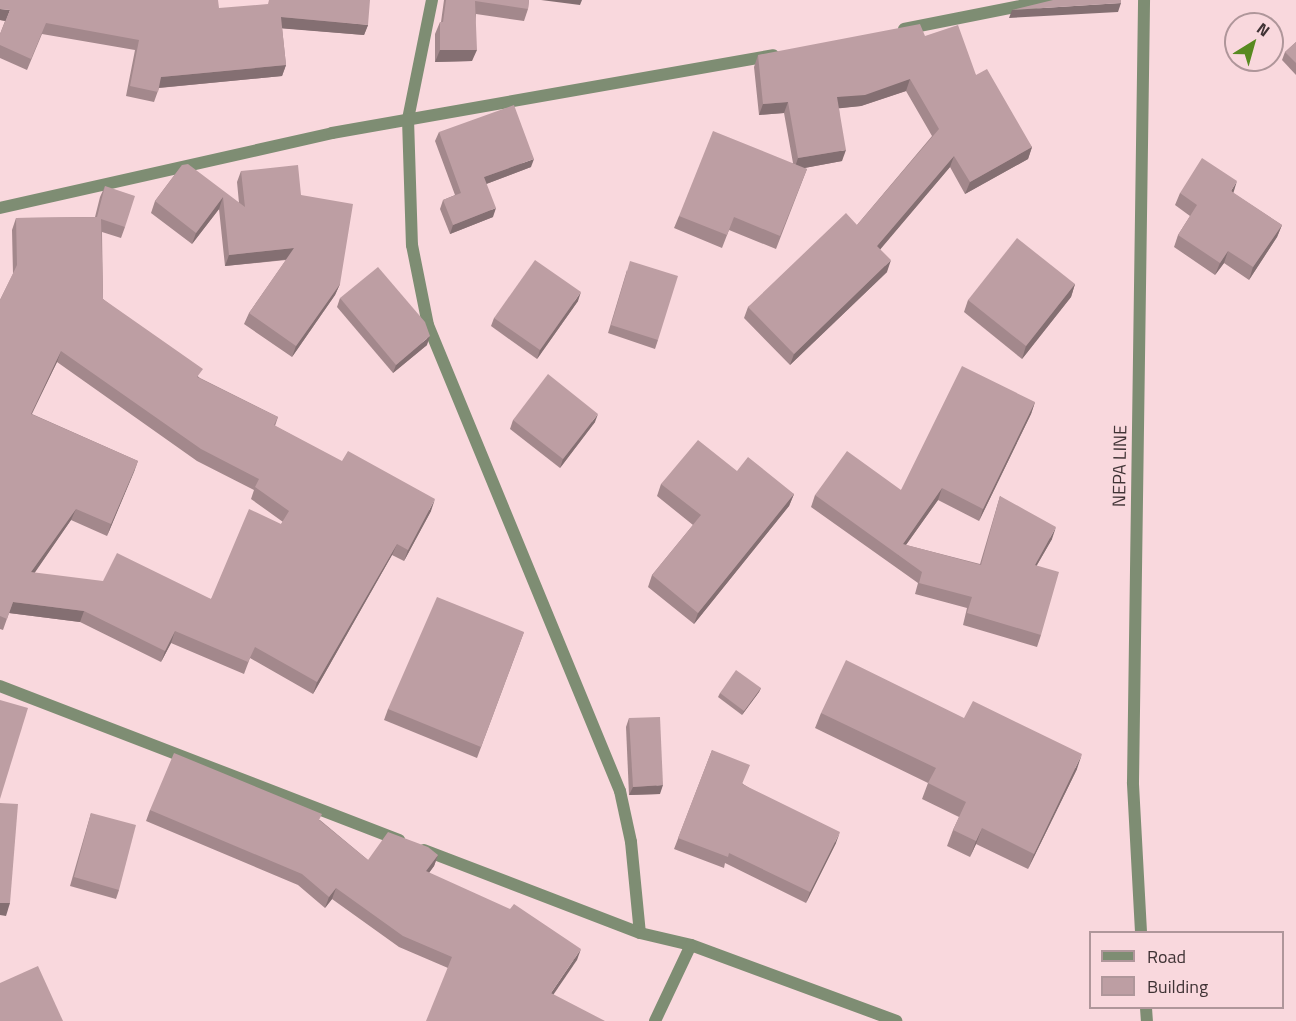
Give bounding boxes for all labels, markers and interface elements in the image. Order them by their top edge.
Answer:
north arrow [1224,12,1284,72]
text: N [1252,16,1275,42]
street label: NEPA LINE [1108,425,1132,507]
legend [1089,931,1284,1009]
text: Road [1147,943,1186,970]
text: Building [1147,973,1208,1000]

